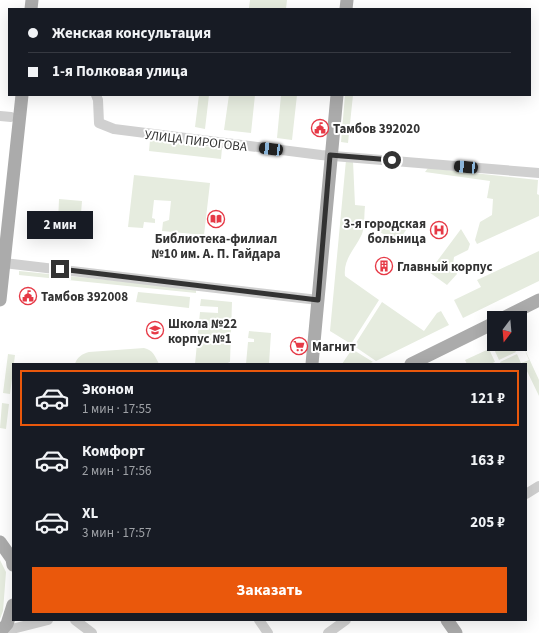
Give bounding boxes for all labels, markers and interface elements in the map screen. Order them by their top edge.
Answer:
text: Женская консультация [52,23,211,44]
text: 1-я Полковая улица [52,61,188,82]
public building icon: Тамбов 392020 [310,118,330,138]
place label: Тамбов 392020 [333,120,420,138]
street label: УЛИЦА ПИРОГОВА [144,126,249,156]
car [258,142,284,156]
route start [383,151,401,169]
car [454,160,478,174]
library icon: Библиотека-филиал №10 им. А. П. Гайдара [206,209,226,229]
callout: 2 мин [27,211,93,239]
place label: 3-я городская больница [344,215,426,248]
text: 2 мин [43,216,77,234]
hospital icon: 3-я городская больница [429,220,449,240]
place label: Библиотека-филиал №10 им. А. П. Гайдара [151,230,281,263]
building icon: Главный корпус [374,256,394,276]
place label: Главный корпус [397,258,493,276]
route end [51,260,69,278]
public building icon: Тамбов 392008 [18,286,38,306]
place label: Тамбов 392008 [41,288,128,306]
north arrow [487,311,527,351]
map controls [487,311,527,351]
place label: Школа №22 корпус №1 [168,315,237,348]
school or university icon: Школа №22 корпус №1 [145,320,165,340]
supermarket icon: Магнит [289,336,309,356]
place label: Магнит [312,338,357,356]
text: Эконом [82,379,134,400]
icon: car [34,380,70,416]
text: 121 ₽ [470,388,505,409]
text: 1 мин · 17:55 [82,400,151,418]
text: Комфорт [82,441,145,462]
icon: car [34,442,70,478]
text: 163 ₽ [470,450,505,471]
text: 2 мин · 17:56 [82,462,151,480]
text: XL [82,503,98,524]
icon: car [34,504,70,540]
text: 205 ₽ [470,512,505,533]
text: 3 мин · 17:57 [82,524,151,542]
button: Заказать [32,567,507,613]

